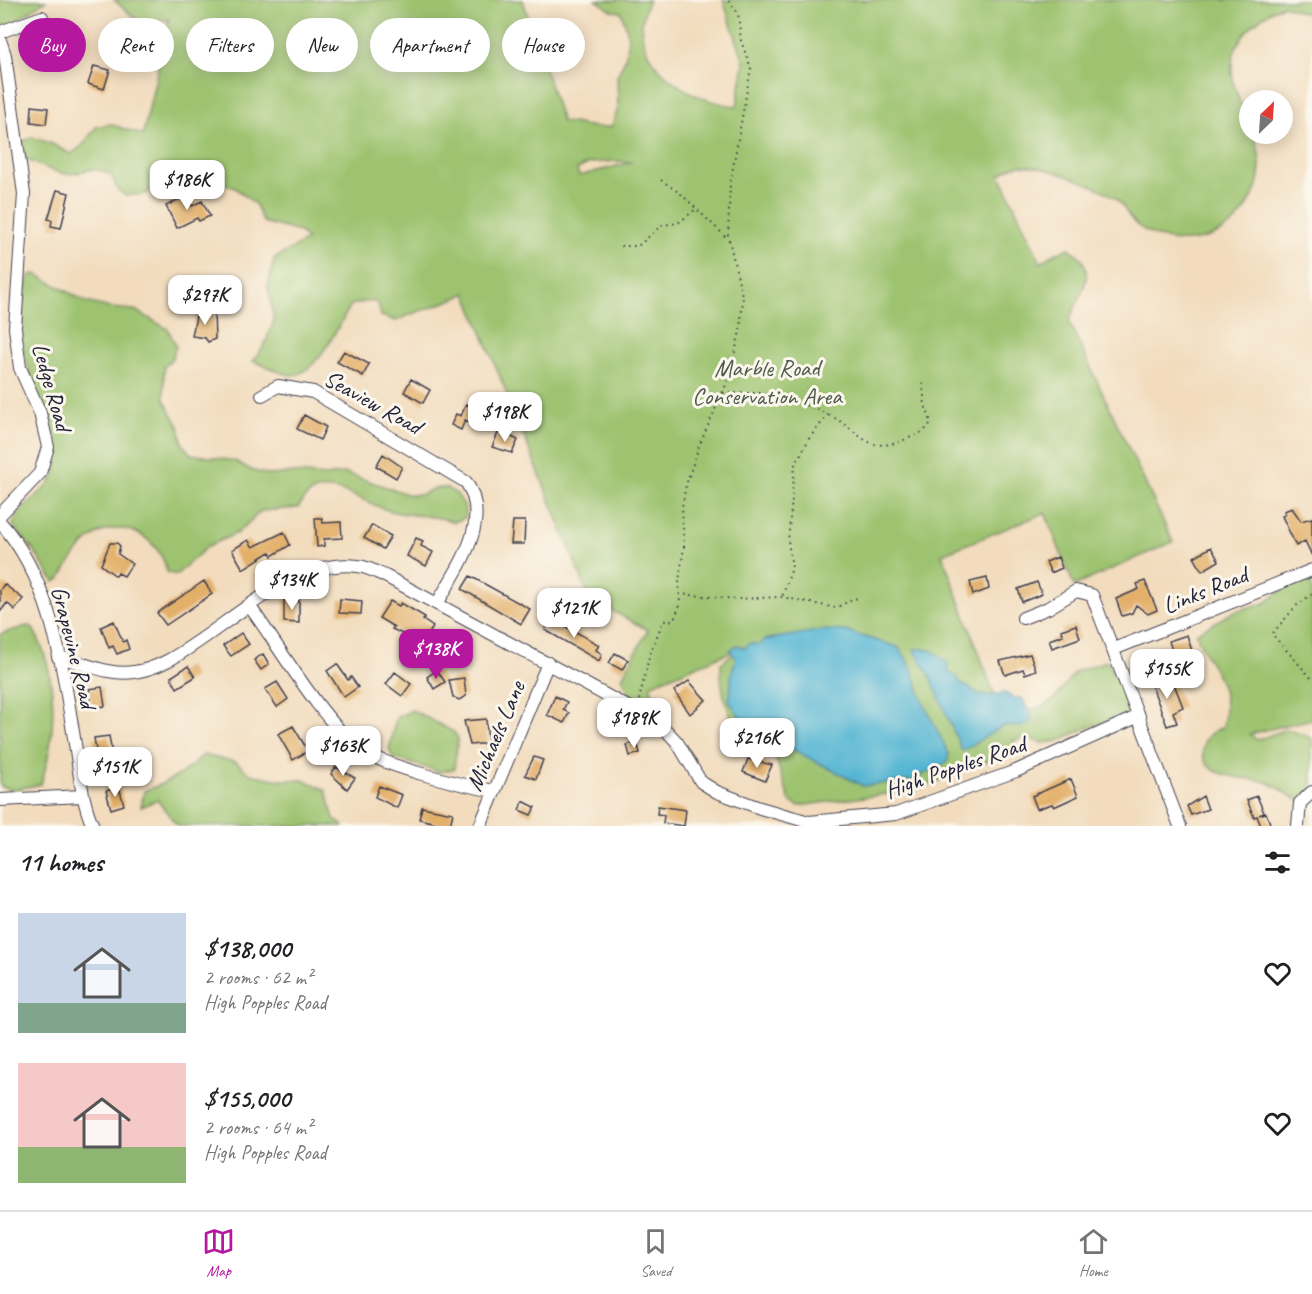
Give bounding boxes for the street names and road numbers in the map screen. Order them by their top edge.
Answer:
street label: Ledge Road [25,340,80,438]
street label: Seaview Road [319,363,430,443]
street label: Links Road [1158,558,1255,620]
street label: Grapevine Road [44,583,105,715]
street label: Michaels Lane [458,675,532,795]
street label: High Popples Road [881,728,1033,805]

